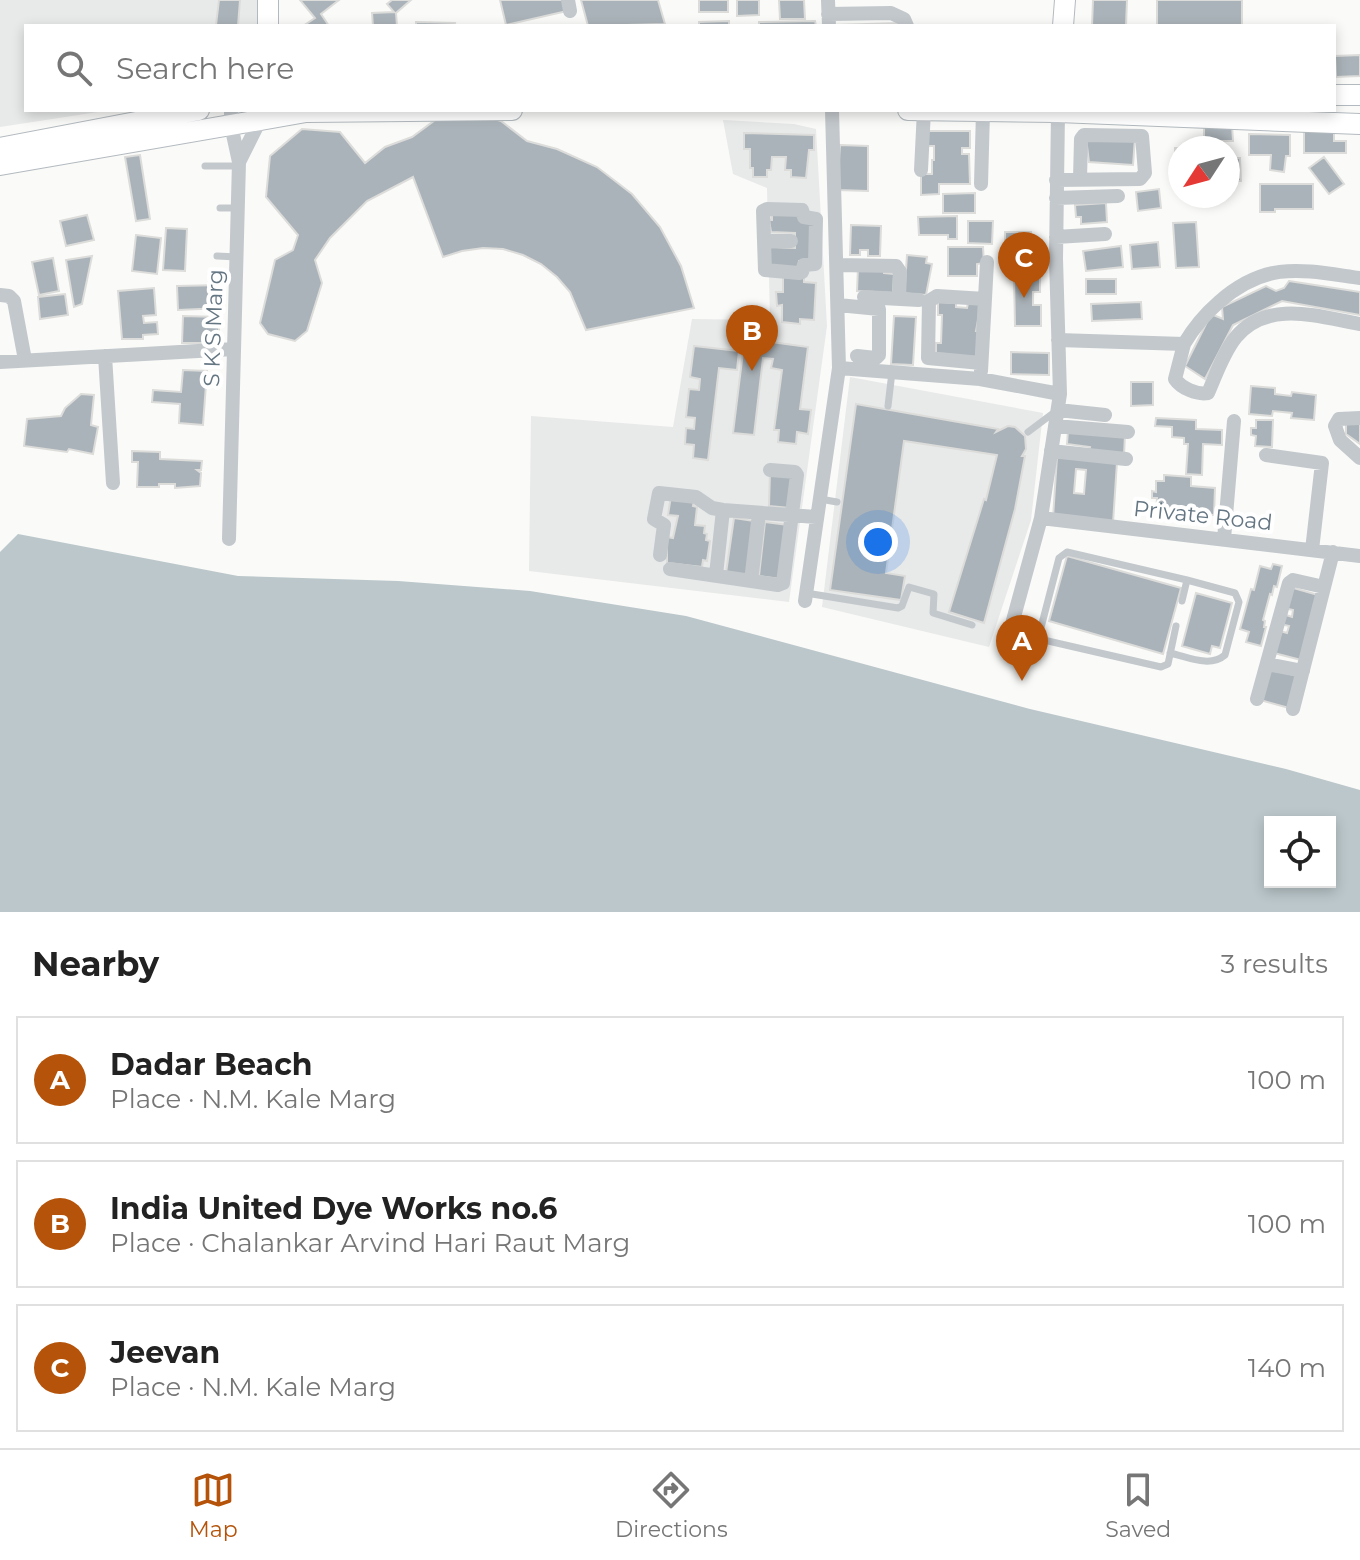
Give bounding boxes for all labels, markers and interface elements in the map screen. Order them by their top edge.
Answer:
search box [24,24,1336,112]
icon: search [52,46,96,90]
text: Search here [116,50,294,87]
north arrow [1168,136,1240,208]
pin: C [998,232,1050,298]
street label: S K S Marg [198,269,229,387]
pin: B [726,305,778,371]
street label: Private Road [1132,495,1274,536]
your location [858,522,898,562]
pin: A [996,615,1048,681]
map controls [1264,816,1336,888]
button: locate [1264,816,1336,888]
text: Nearby [32,943,159,985]
text: 3 results [1221,948,1328,980]
text: Dadar Beach [110,1046,313,1083]
text: A [50,1064,70,1096]
text: 100 m [1248,1064,1326,1096]
text: Place · N.M. Kale Marg [110,1083,396,1115]
text: India United Dye Works no.6 [110,1190,557,1227]
text: B [50,1208,70,1240]
text: 100 m [1248,1208,1326,1240]
text: Place · Chalankar Arvind Hari Raut Marg [110,1227,630,1259]
text: Jeevan [110,1334,220,1371]
text: C [51,1352,69,1384]
text: 140 m [1248,1352,1326,1384]
text: Place · N.M. Kale Marg [110,1371,396,1403]
tab: Map [189,1468,238,1543]
tab: Directions [615,1468,728,1543]
tab: Saved [1105,1468,1171,1543]

